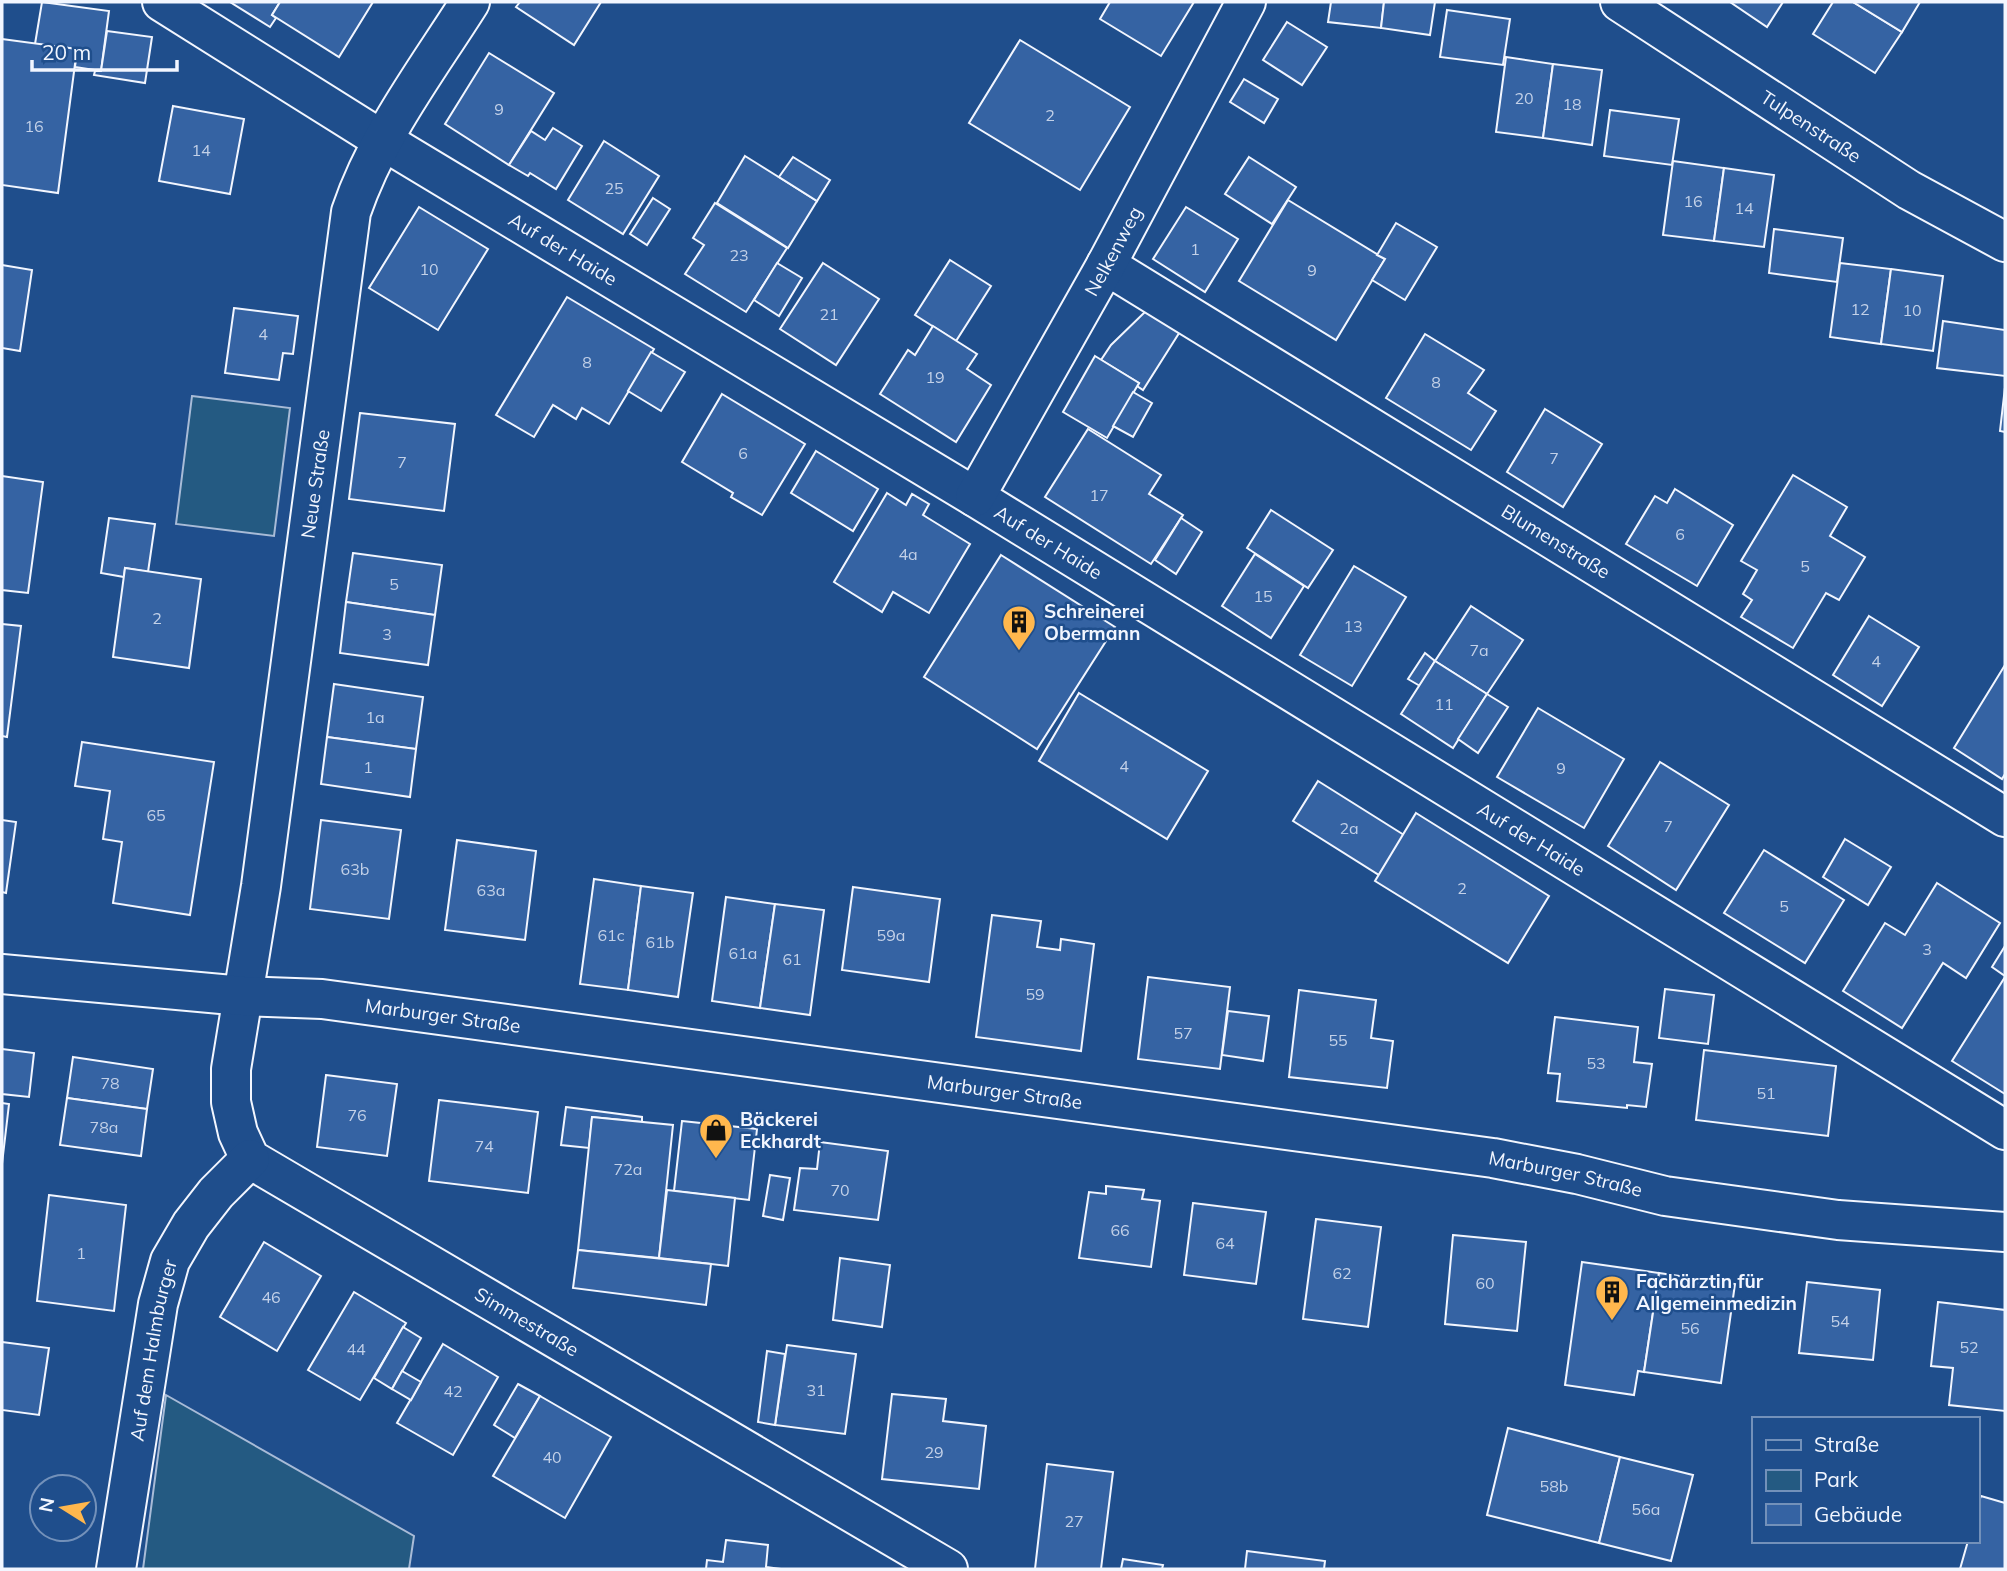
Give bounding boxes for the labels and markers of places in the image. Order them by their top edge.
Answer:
place label: Schreinerei Obermann [1044,599,1145,645]
building icon: Schreinerei Obermann [1000,603,1038,652]
place label: Bäckerei Eckhardt [740,1107,821,1153]
shop icon: Bäckerei Eckhardt [697,1111,735,1160]
place label: Fachärztin für Allgemeinmedizin [1636,1269,1797,1315]
building icon: Fachärztin für Allgemeinmedizin [1593,1273,1631,1322]

